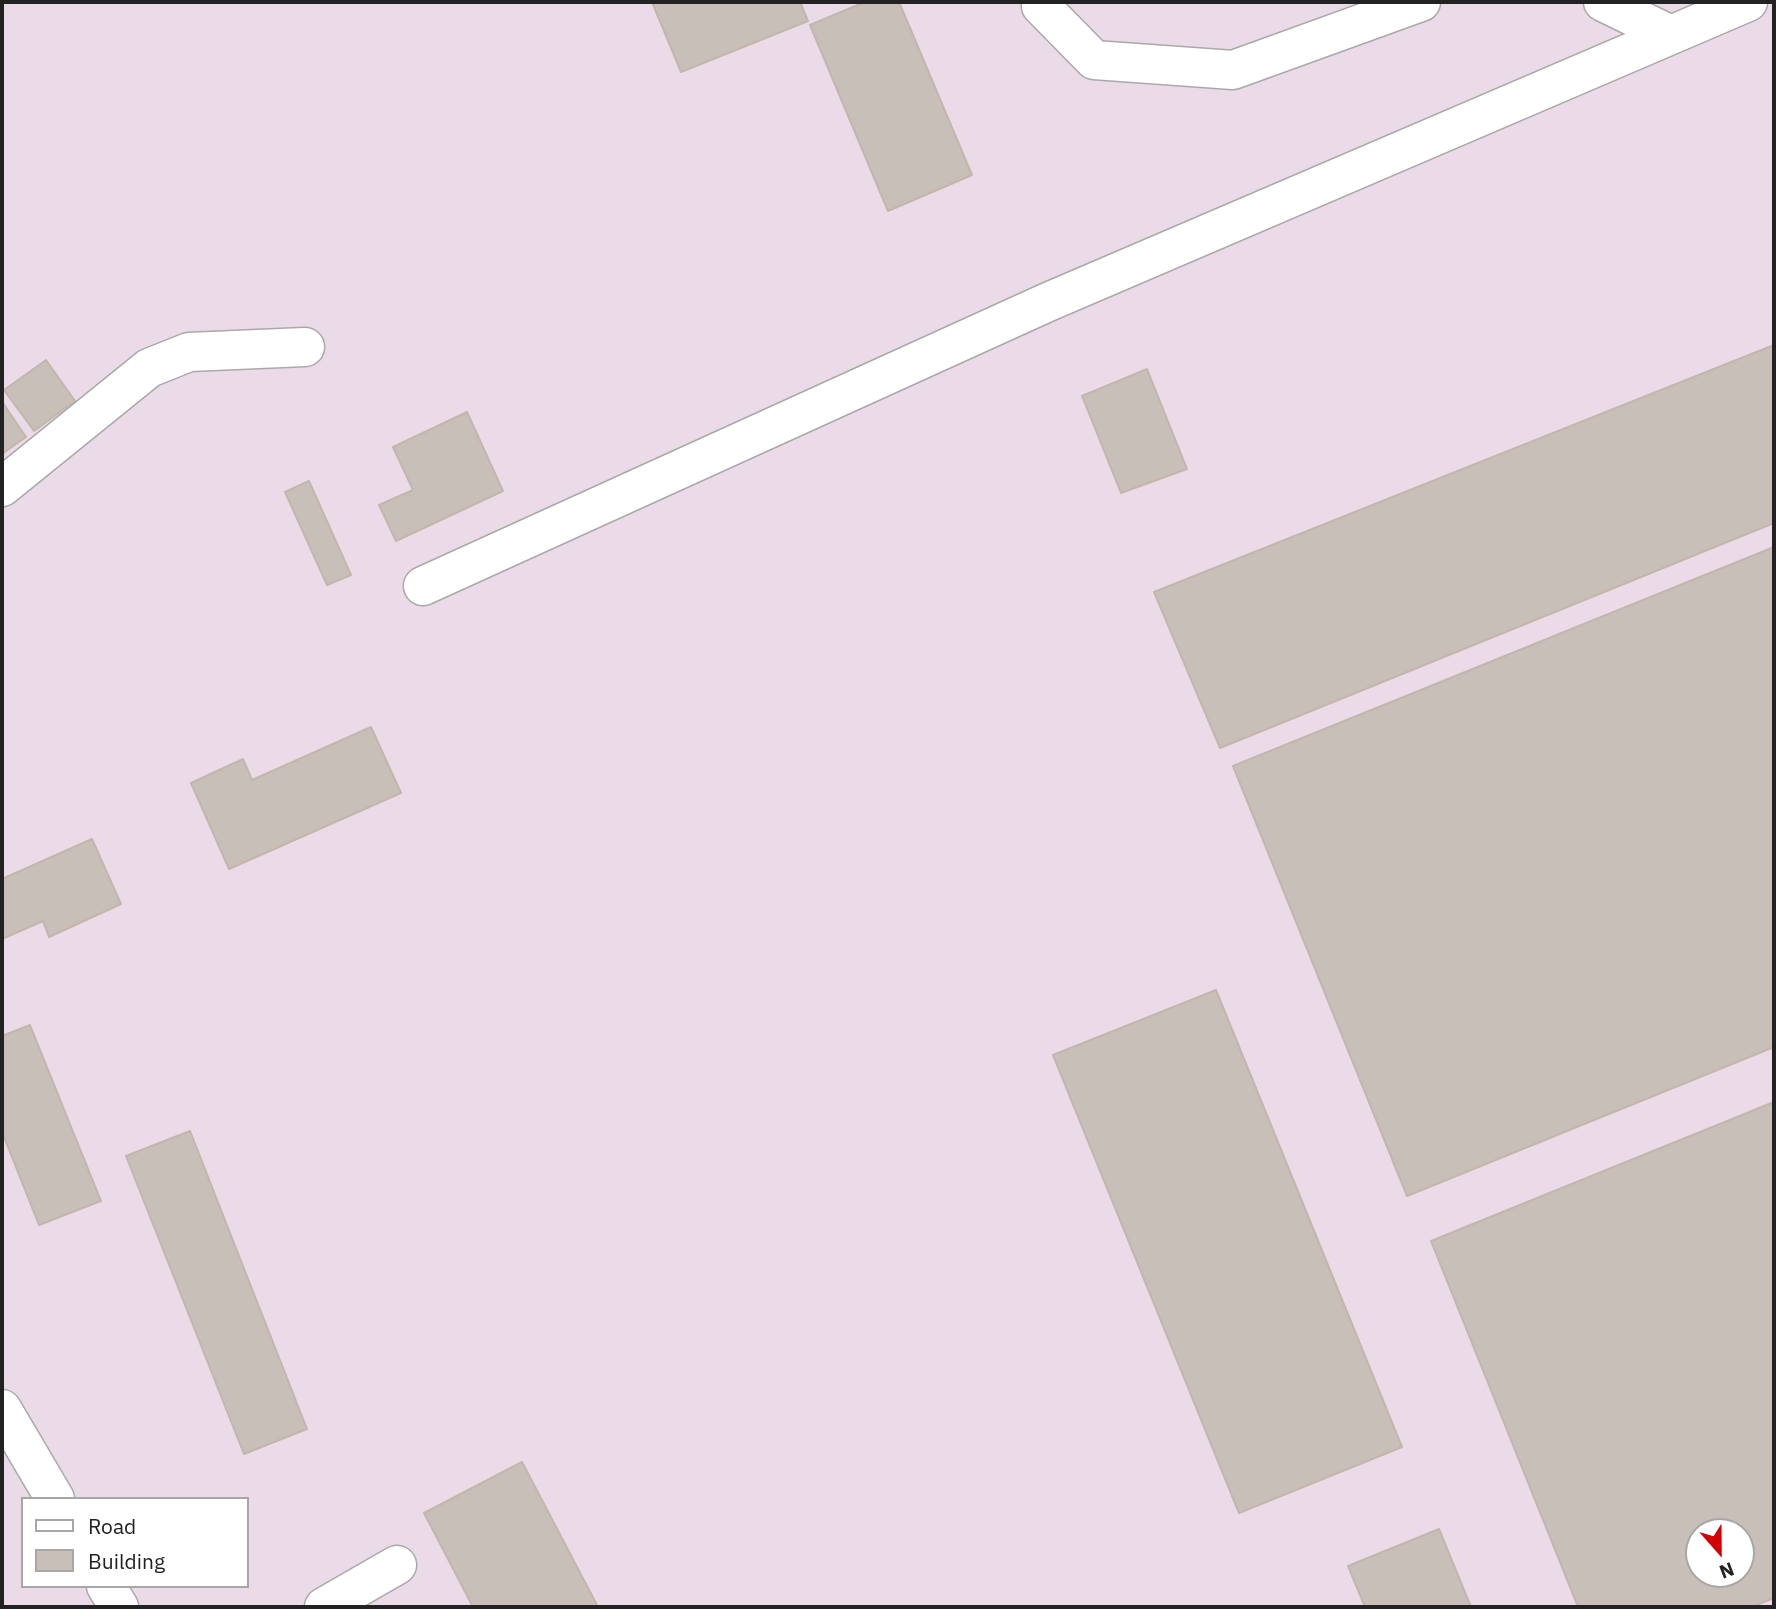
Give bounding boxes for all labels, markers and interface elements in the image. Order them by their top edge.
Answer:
legend [21,1497,248,1588]
text: Road [88,1512,136,1540]
north arrow [1685,1518,1755,1588]
text: Building [88,1547,165,1575]
text: N [1716,1557,1738,1584]

